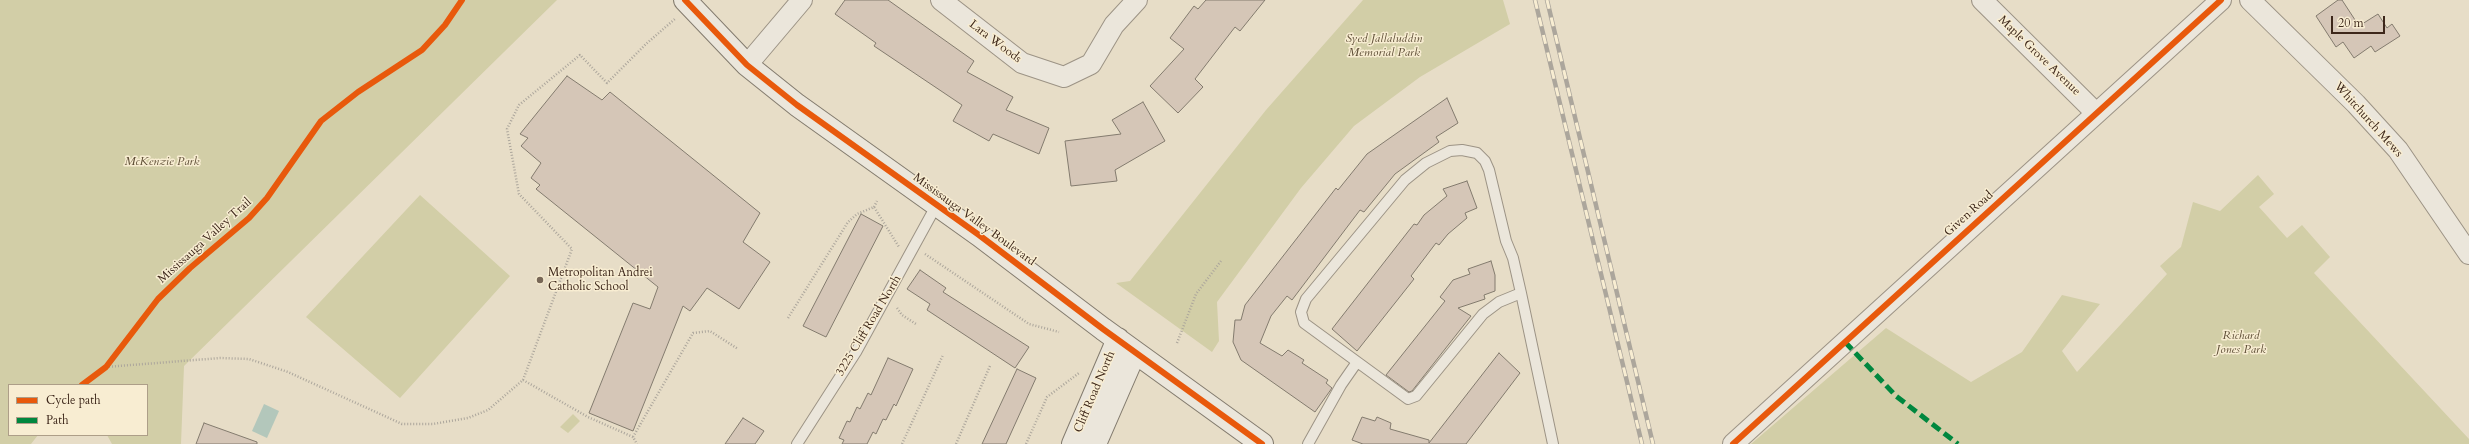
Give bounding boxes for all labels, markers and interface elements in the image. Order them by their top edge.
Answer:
scale bar [2333,8,2387,34]
street label: Maple Grove Avenue [1995,13,2083,99]
text: 20 m [2338,15,2364,31]
street label: Lara Woods [966,18,1024,66]
park label: Syed Jallaluddin Memorial Park [1346,32,1422,60]
street label: Whitchurch Mews [2331,80,2405,160]
park label: McKenzie Park [125,155,199,169]
street label: Mississauga Valley Boulevard [910,171,1038,269]
street label: Given Road [1942,188,1996,240]
street label: Mississauga Valley Trail [155,195,255,287]
place label: Metropolitan Andrei Catholic School [548,266,653,294]
street label: 3225 Cliff Road North [833,273,905,379]
marker: Metropolitan Andrei Catholic School [535,275,545,285]
park label: Richard Jones Park [2216,329,2266,357]
street label: Cliff Road North [1071,349,1119,435]
legend [8,384,148,436]
text: Cycle path [46,392,101,408]
text: Path [46,412,69,428]

